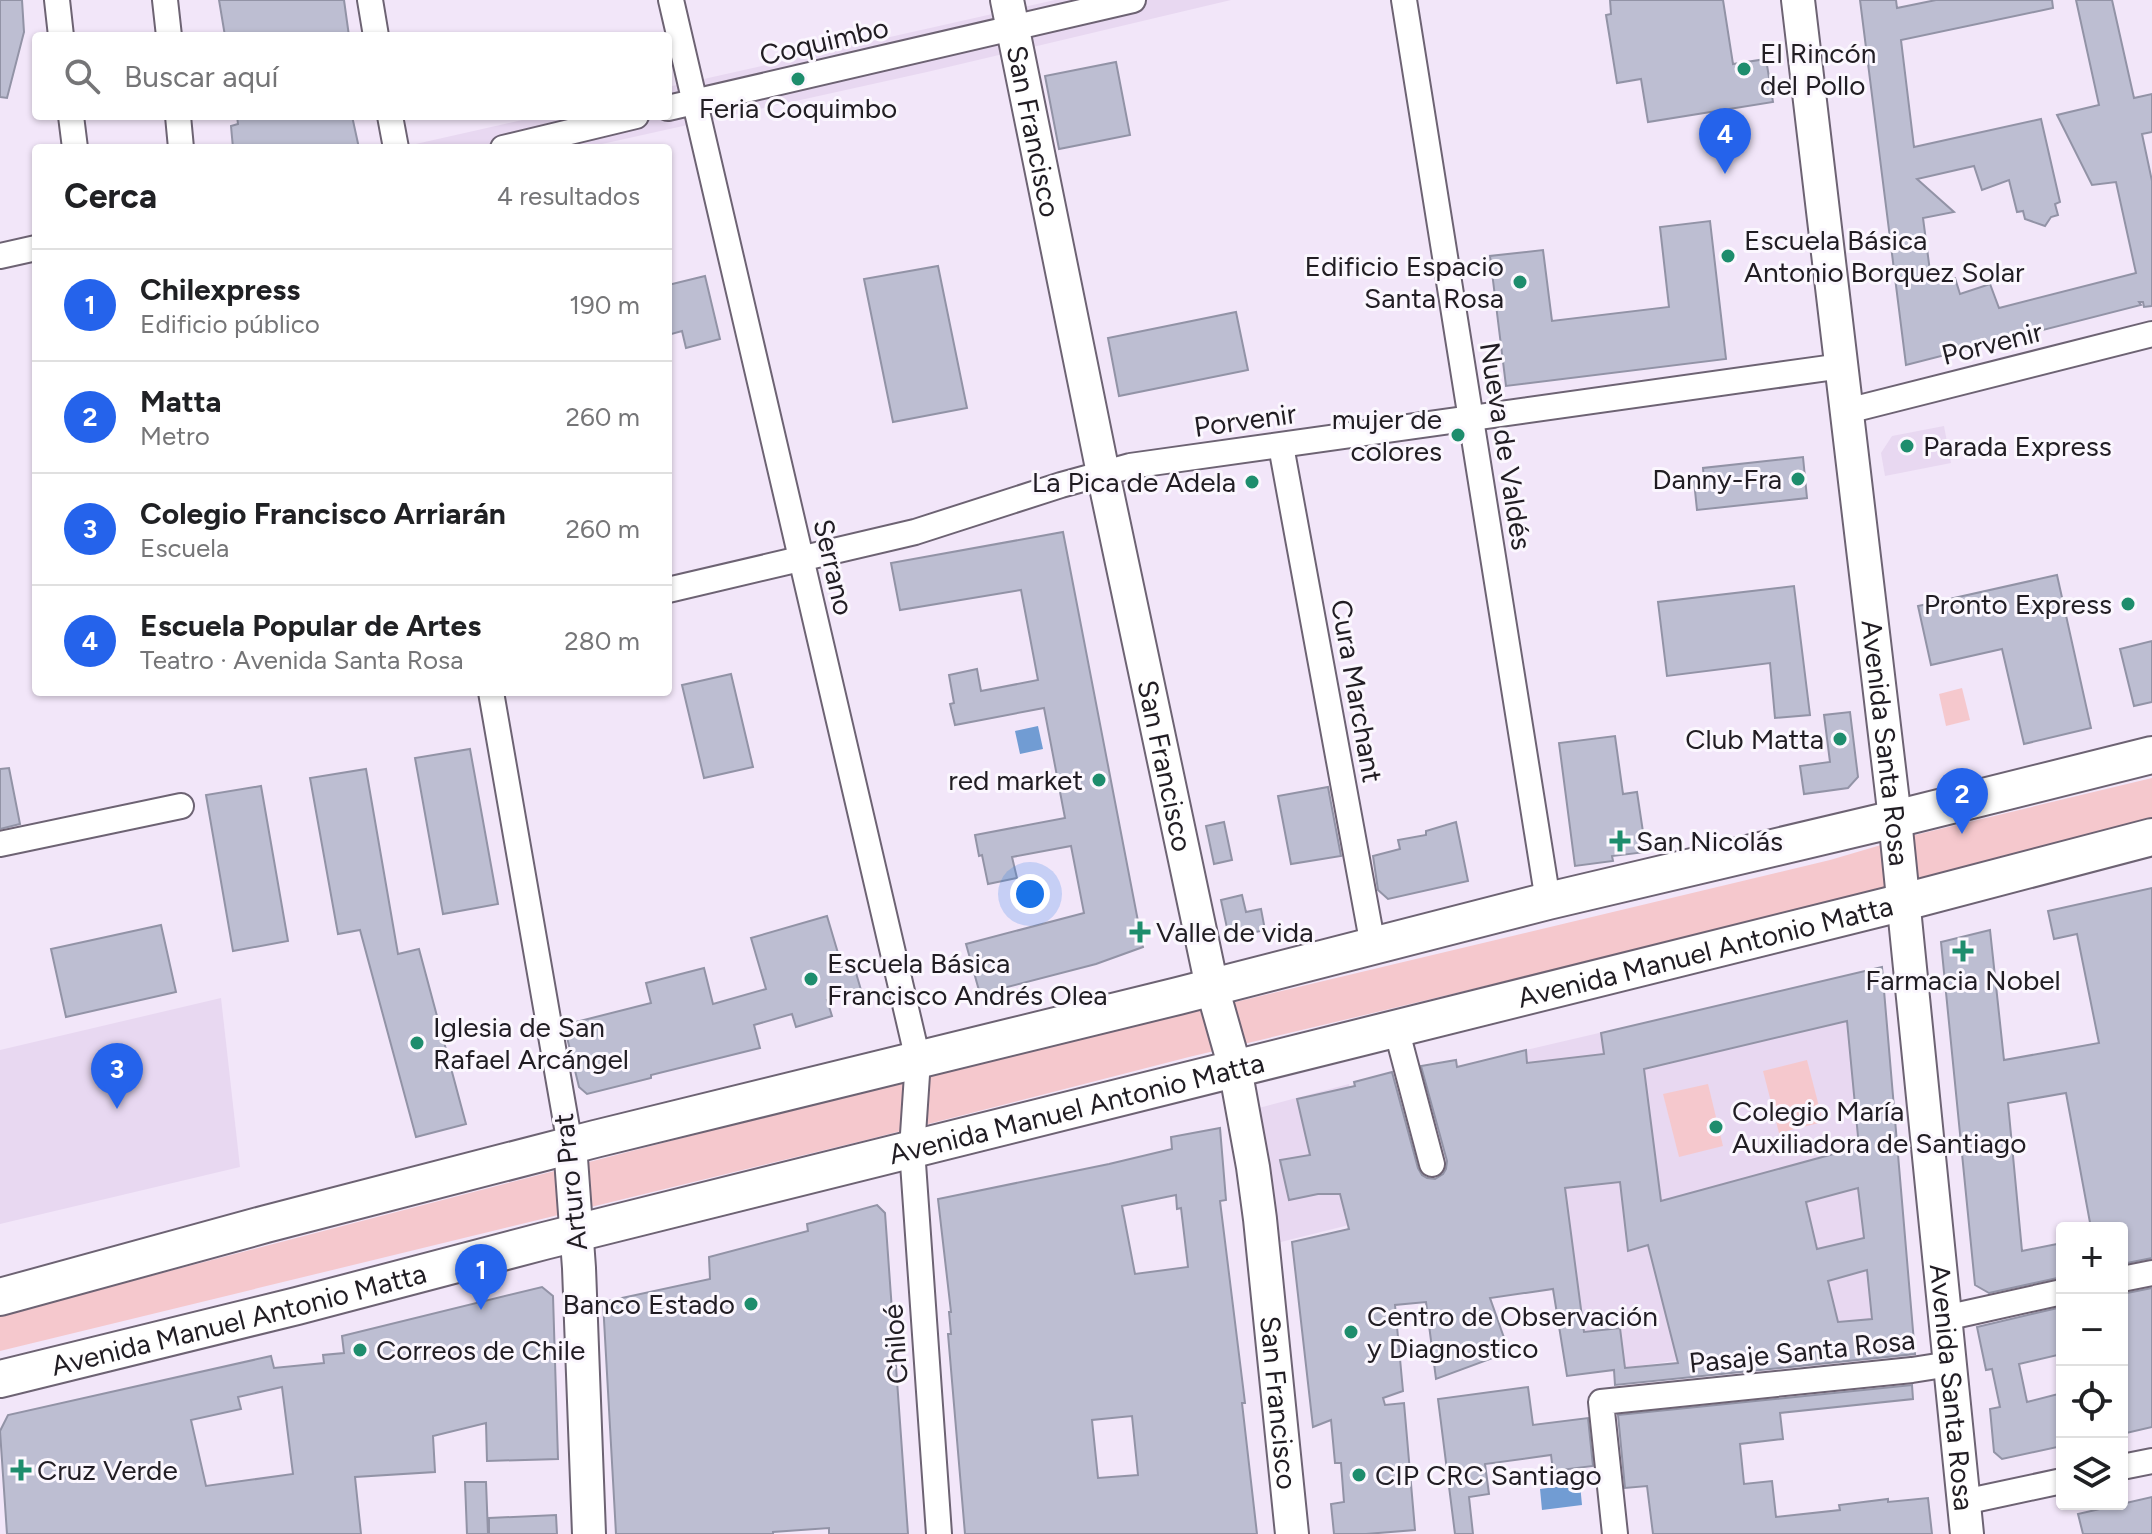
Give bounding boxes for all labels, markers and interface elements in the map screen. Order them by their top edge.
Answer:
street label: Coquimbo [756,10,892,72]
search box [32,32,672,120]
place label: El Rincón del Pollo [1760,36,1876,102]
street label: San Francisco [1000,42,1068,220]
icon: search [60,54,104,98]
text: Buscar aquí [124,58,278,95]
marker: El Rincón del Pollo [1735,60,1753,78]
marker: Feria Coquimbo [789,70,807,88]
place label: Feria Coquimbo [699,91,897,125]
pin: 4 [1699,108,1751,174]
text: Cerca [64,176,157,217]
text: 4 resultados [497,180,640,212]
place label: Escuela Básica Antonio Borquez Solar [1744,223,2025,289]
marker: Escuela Básica Antonio Borquez Solar [1719,247,1737,265]
place label: Edificio Espacio Santa Rosa [1305,249,1504,315]
text: Chilexpress [140,271,300,308]
marker: Edificio Espacio Santa Rosa [1511,273,1529,291]
text: 1 [85,289,95,321]
text: 190 m [569,289,640,321]
text: Edificio público [140,308,320,340]
street label: Porvenir [1938,314,2046,372]
street label: Nueva de Valdés [1473,340,1539,552]
text: Matta [140,383,222,420]
street label: Porvenir [1192,396,1299,444]
text: 2 [82,401,98,433]
text: 260 m [566,401,640,433]
place label: mujer de colores [1332,402,1442,468]
text: Metro [140,420,210,452]
marker: mujer de colores [1449,426,1467,444]
place label: Parada Express [1923,429,2112,463]
marker: Parada Express [1898,437,1916,455]
place label: Danny-Fra [1652,462,1782,496]
place label: La Pica de Adela [1032,465,1236,499]
marker: Danny-Fra [1789,470,1807,488]
marker: La Pica de Adela [1243,473,1261,491]
text: Colegio Francisco Arriarán [140,495,506,532]
text: 3 [83,513,97,545]
text: 260 m [566,513,640,545]
street label: Serrano [806,516,862,618]
text: Escuela [140,532,229,564]
place label: Pronto Express [1924,587,2112,621]
marker: Pronto Express [2119,595,2137,613]
street label: Cura Marchant [1324,597,1390,785]
text: Escuela Popular de Artes [140,607,481,644]
street label: Avenida Santa Rosa [1855,618,1917,868]
text: 4 [82,625,98,657]
text: 280 m [564,625,640,657]
text: Teatro · Avenida Santa Rosa [140,644,463,676]
street label: San Francisco [1130,677,1200,855]
place label: Club Matta [1685,722,1824,756]
marker: Club Matta [1831,730,1849,748]
place label: red market [948,763,1083,797]
pin: 2 [1936,768,1988,834]
marker: red market [1090,771,1108,789]
place label: San Nicolás [1636,824,1783,858]
marker: San Nicolás [1611,832,1629,850]
your location [1010,874,1050,914]
street label: Avenida Manuel Antonio Matta [1514,888,1896,1015]
place label: Valle de vida [1156,915,1313,949]
marker: Valle de vida [1131,923,1149,941]
marker: Farmacia Nobel [1954,942,1972,960]
place label: Escuela Básica Francisco Andrés Olea [827,946,1107,1012]
place label: Farmacia Nobel [1865,963,2061,997]
marker: Escuela Básica Francisco Andrés Olea [802,970,820,988]
place label: Iglesia de San Rafael Arcángel [433,1010,629,1076]
marker: Iglesia de San Rafael Arcángel [408,1034,426,1052]
pin: 3 [91,1043,143,1109]
street label: Avenida Manuel Antonio Matta [885,1045,1268,1171]
place label: Colegio María Auxiliadora de Santiago [1732,1094,2026,1160]
street label: Arturo Prat [546,1112,594,1252]
marker: Colegio María Auxiliadora de Santiago [1707,1118,1725,1136]
map controls [2056,1222,2128,1510]
button: + [2056,1222,2128,1294]
pin: 1 [455,1244,507,1310]
street label: Avenida Manuel Antonio Matta [48,1256,430,1383]
street label: Avenida Santa Rosa [1923,1262,1982,1512]
place label: Banco Estado [563,1287,735,1321]
button: − [2056,1294,2128,1366]
marker: Banco Estado [742,1295,760,1313]
place label: Centro de Observación y Diagnostico [1367,1299,1658,1365]
street label: Chiloé [875,1303,915,1385]
street label: San Francisco [1253,1314,1304,1491]
street label: Pasaje Santa Rosa [1687,1322,1917,1380]
marker: Centro de Observación y Diagnostico [1342,1323,1360,1341]
place label: Correos de Chile [376,1333,585,1367]
marker: Correos de Chile [351,1341,369,1359]
button: locate [2056,1366,2128,1438]
button: layers [2056,1438,2128,1510]
place label: Cruz Verde [37,1453,178,1487]
place label: CIP CRC Santiago [1375,1458,1602,1492]
marker: Cruz Verde [12,1461,30,1479]
marker: CIP CRC Santiago [1350,1466,1368,1484]

